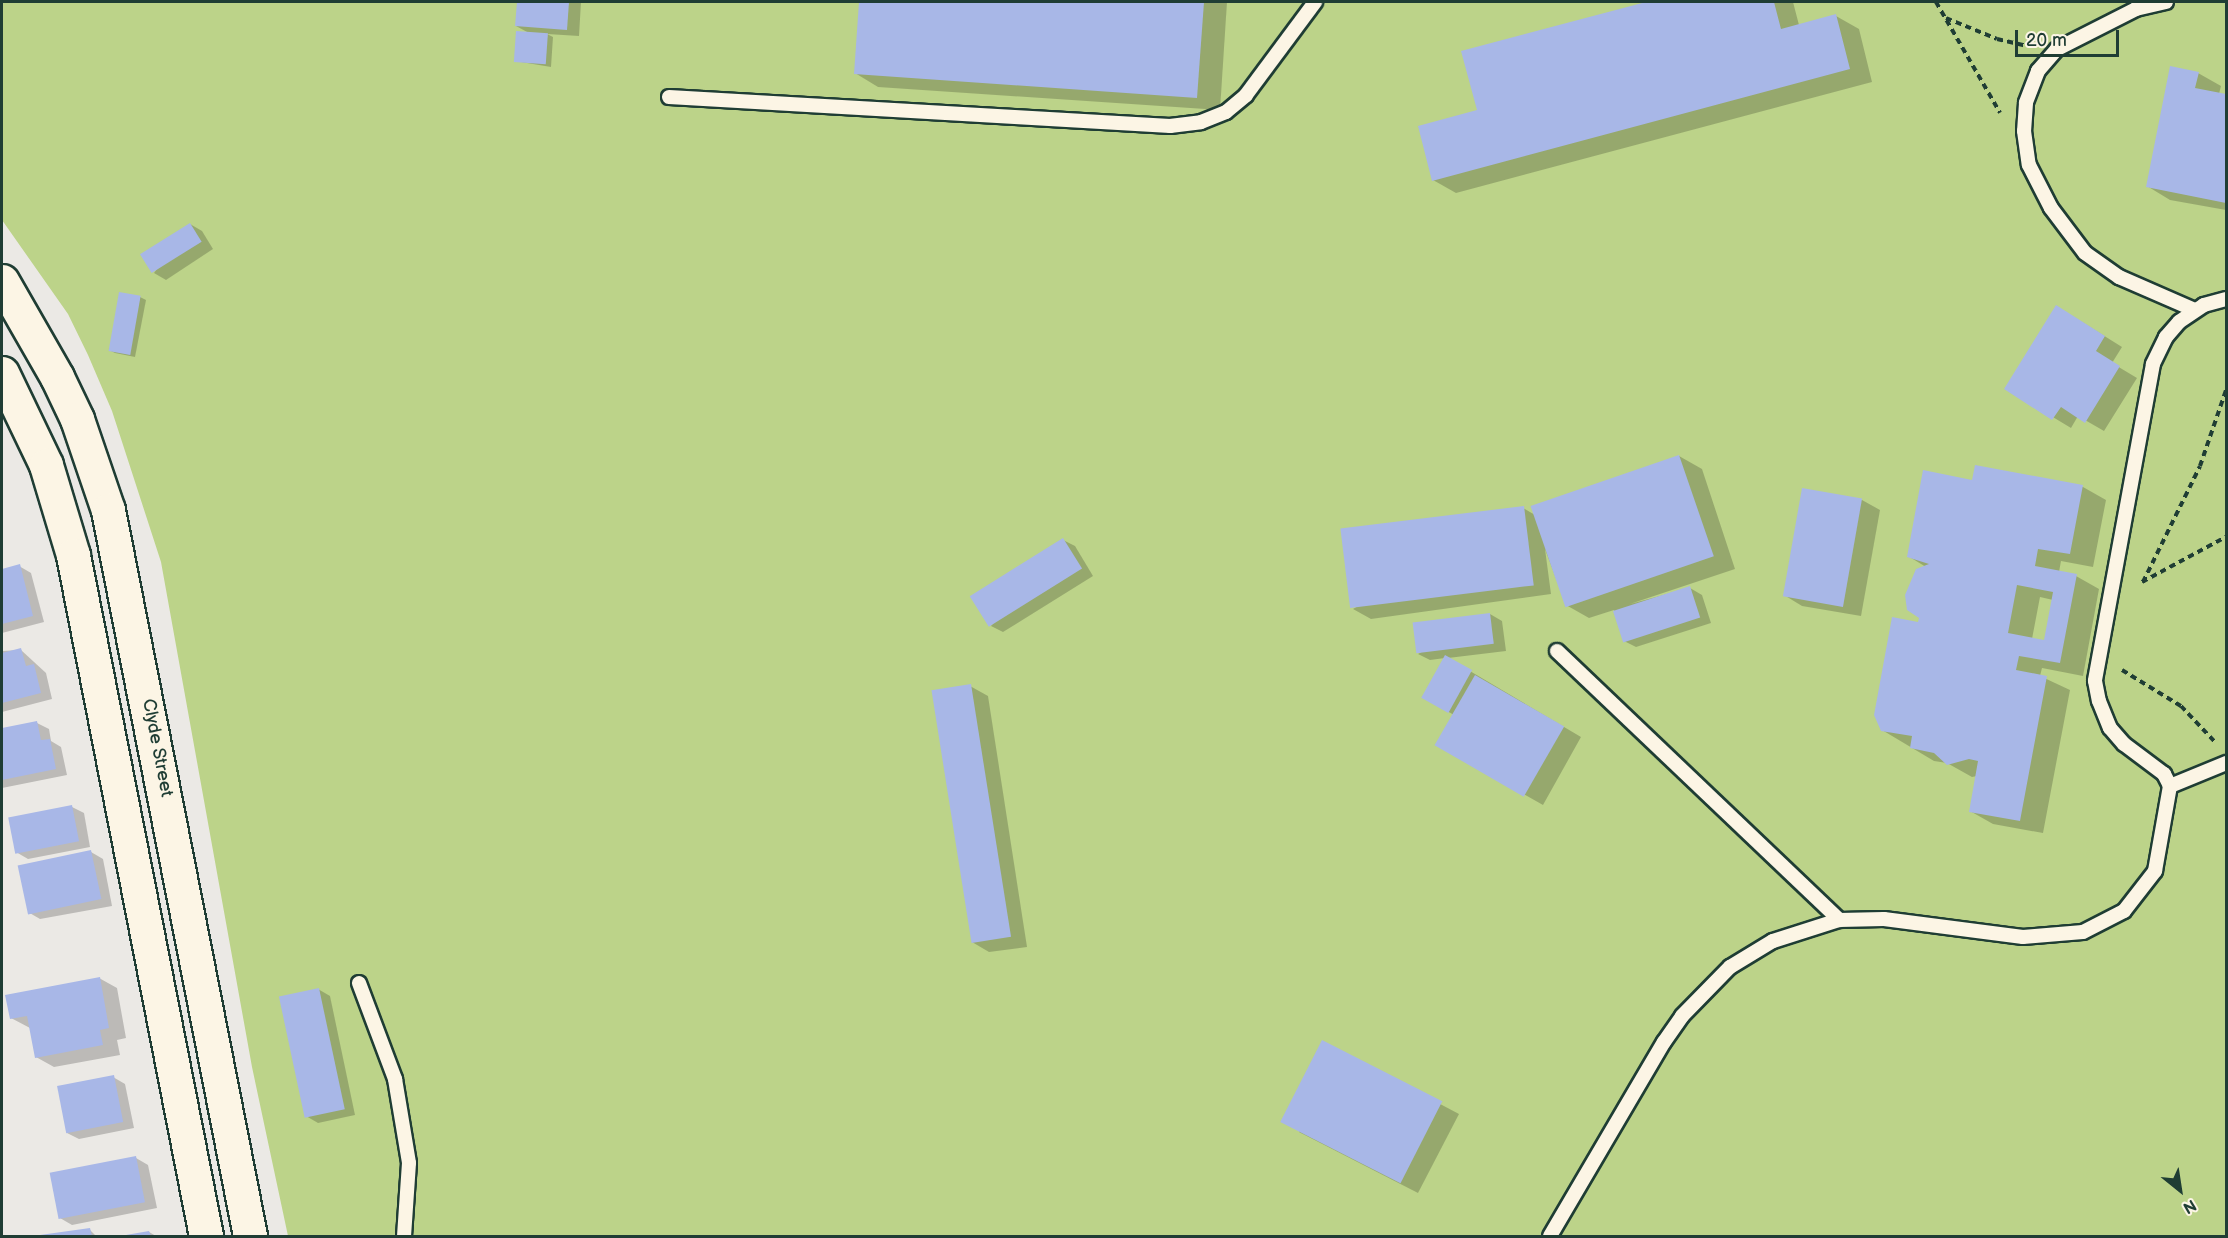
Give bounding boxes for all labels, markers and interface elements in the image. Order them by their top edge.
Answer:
scale bar [2018,18,2122,56]
text: 20 m [2026,30,2067,51]
street label: Clyde Street [137,697,177,799]
north arrow [2150,1160,2210,1220]
text: N [2179,1195,2199,1217]

